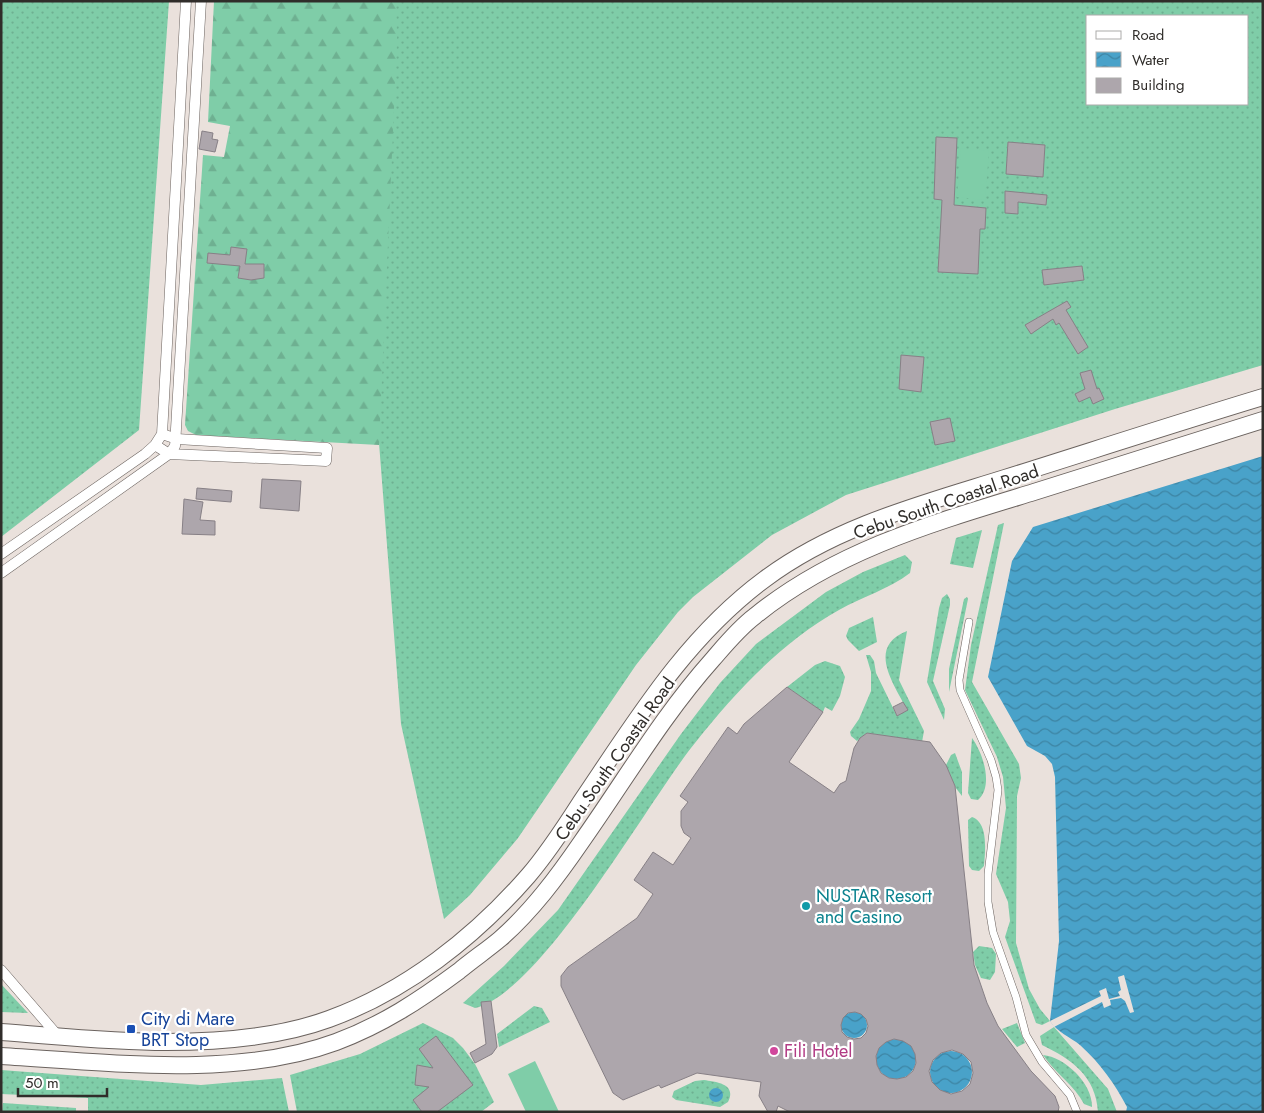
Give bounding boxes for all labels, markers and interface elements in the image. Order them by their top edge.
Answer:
legend [1086,15,1249,105]
text: Road [1132,24,1164,46]
text: Water [1132,49,1170,71]
text: Building [1132,74,1184,96]
street label: Cebu South Coastal Road [850,458,1042,546]
street label: Cebu South Coastal Road [549,672,681,846]
place label: NUSTAR Resort and Casino [816,883,933,930]
marker: NUSTAR Resort and Casino [800,900,812,912]
place label: City di Mare BRT Stop [141,1006,234,1053]
marker: City di Mare BRT Stop [125,1023,137,1035]
place label: Fili Hotel [784,1038,852,1064]
marker: Fili Hotel [768,1045,780,1057]
scale bar [18,1066,106,1098]
text: 50 m [25,1072,59,1094]

